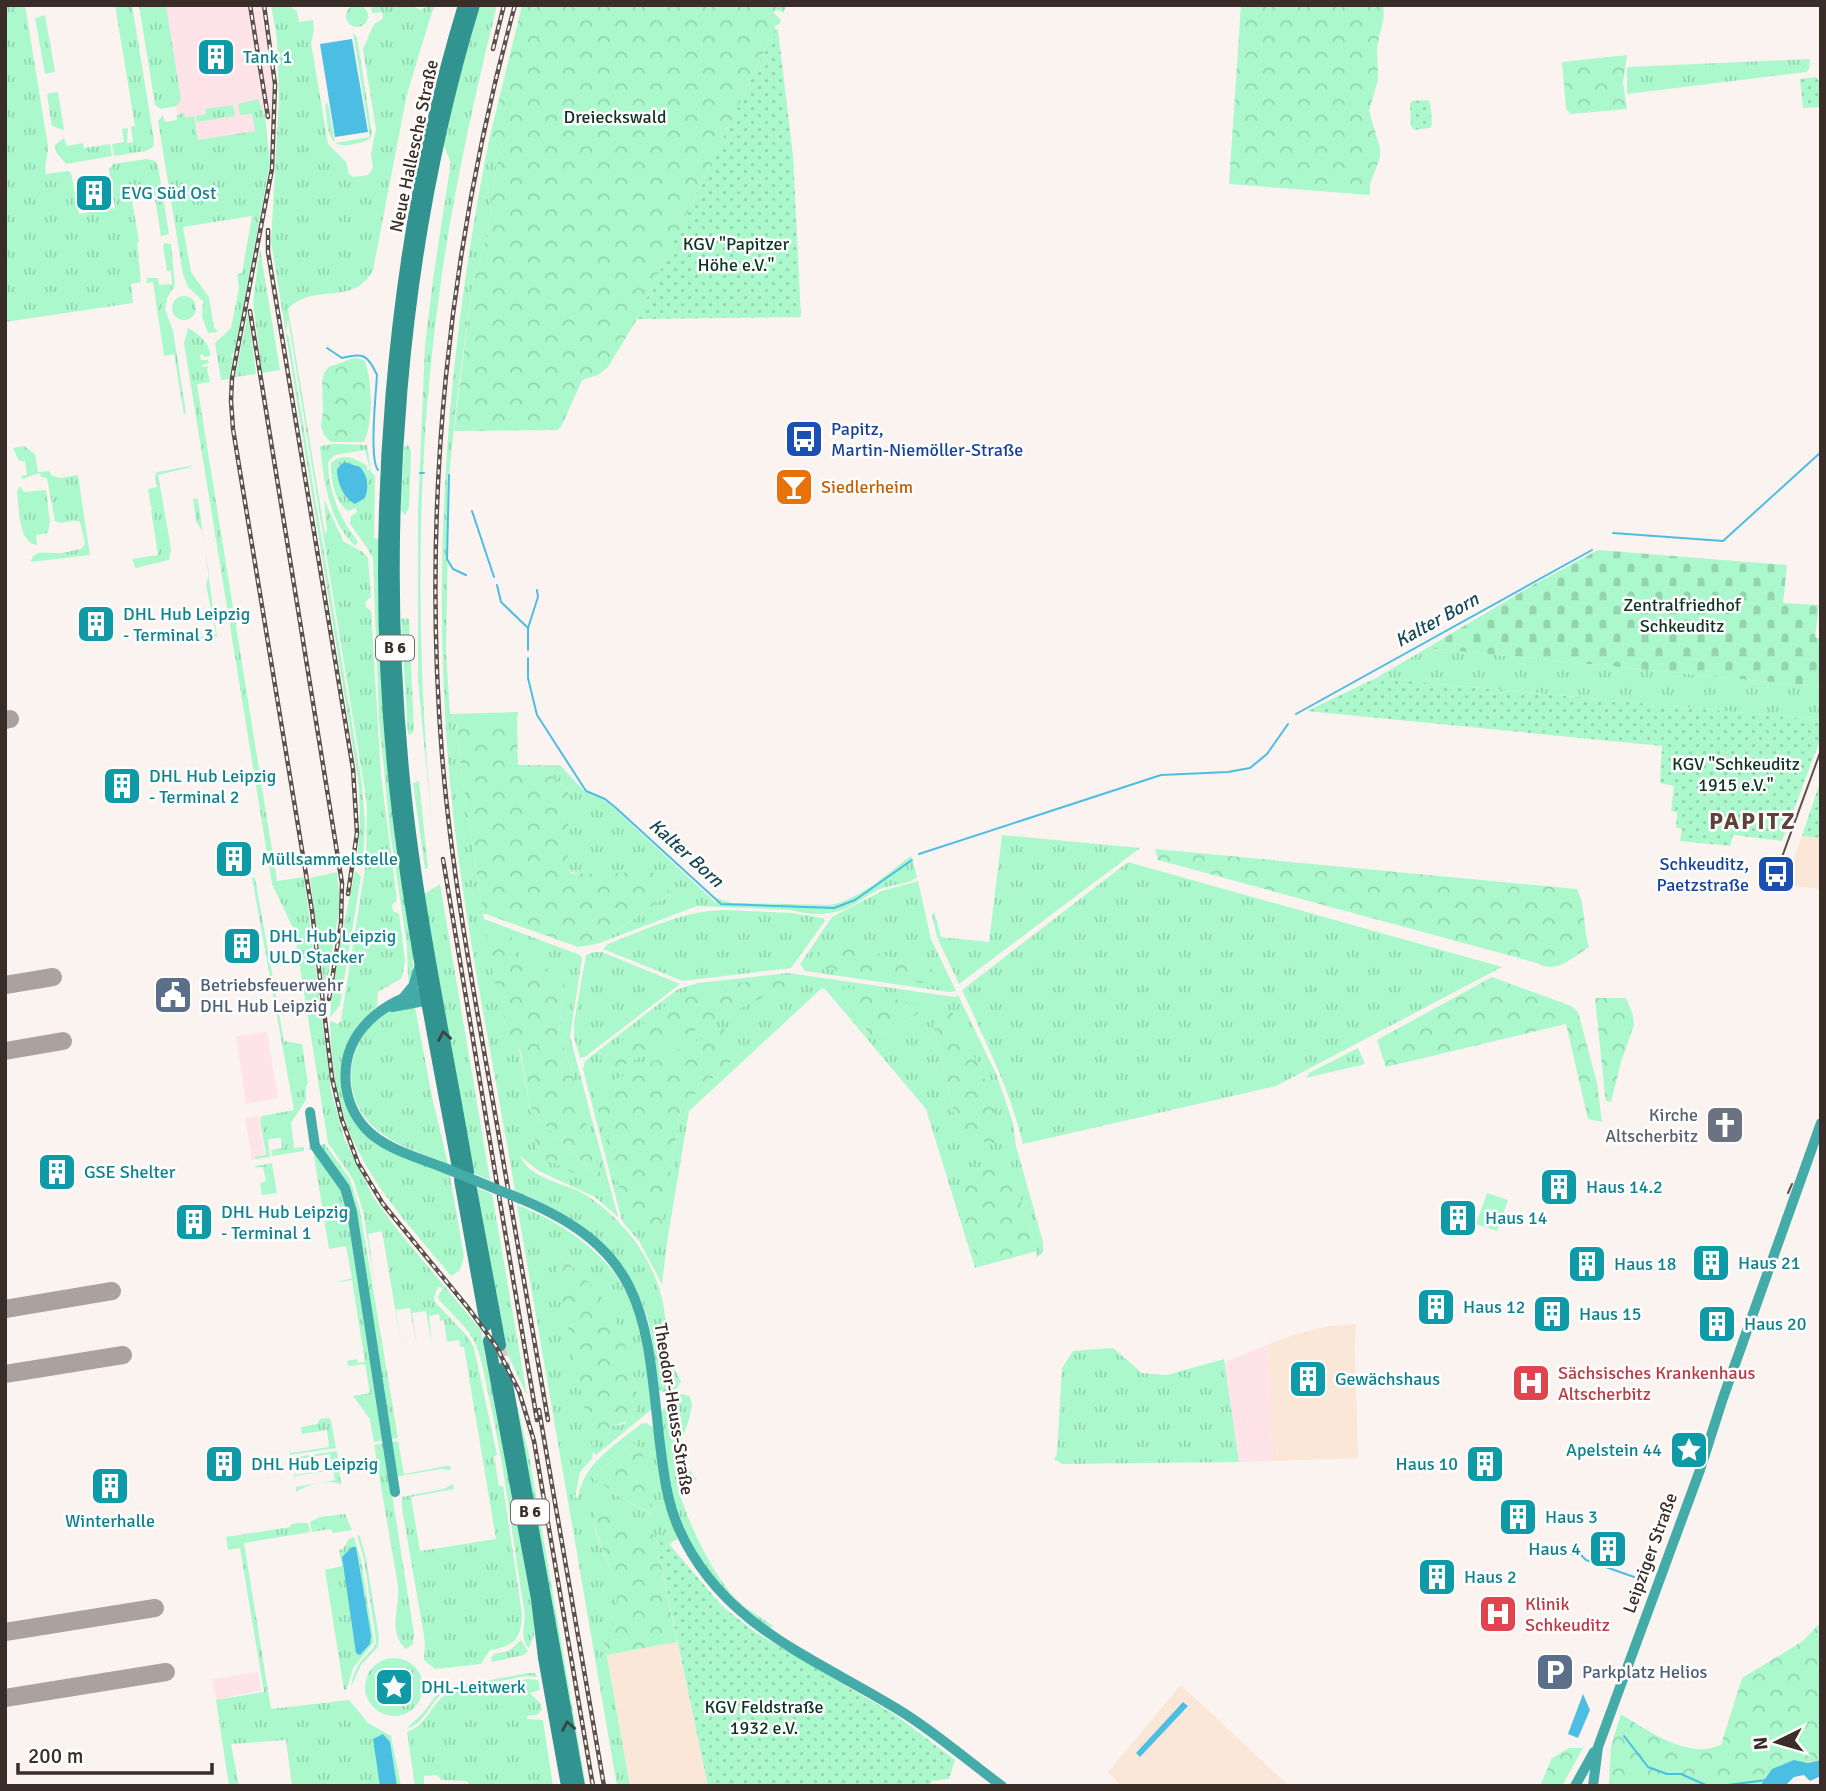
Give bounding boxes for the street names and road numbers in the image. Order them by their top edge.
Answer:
street label: Neue Hallesche Straße [385,58,443,234]
road number: B 6 [376,636,414,660]
street label: Theodor-Heuss-Straße [650,1321,698,1497]
street label: Leipziger Straße [1618,1490,1682,1616]
road number: B 6 [511,1500,549,1524]

